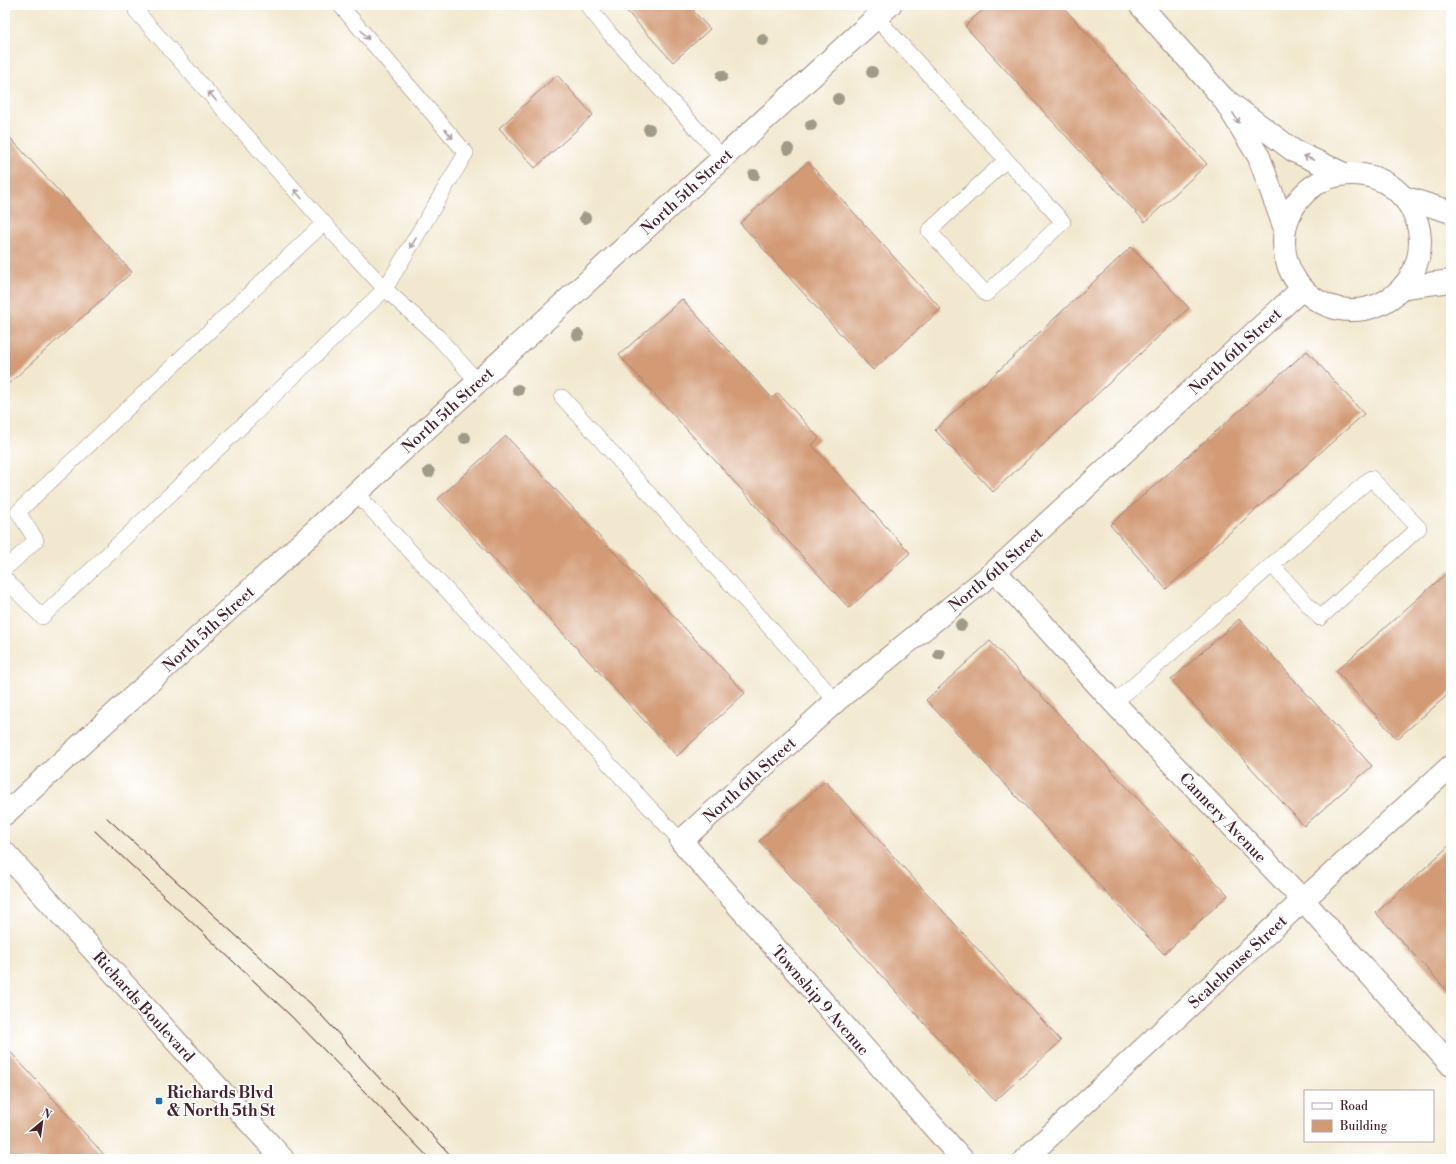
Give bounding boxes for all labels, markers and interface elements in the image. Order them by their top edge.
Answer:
one-way arrow [361,29,370,40]
one-way arrow [207,91,216,102]
one-way arrow [1232,112,1240,124]
one-way arrow [445,128,454,139]
street label: North 5th Street [637,145,737,239]
one-way arrow [1303,154,1315,161]
one-way arrow [294,189,303,199]
one-way arrow [408,237,416,249]
street label: North 6th Street [1185,304,1286,399]
street label: North 5th Street [398,363,498,458]
street label: North 6th Street [944,523,1047,616]
street label: North 5th Street [158,582,259,676]
street label: North 6th Street [699,733,801,828]
street label: Cannery Avenue [1175,769,1271,867]
street label: Scalehouse Street [1184,911,1292,1013]
street label: Township 9 Avenue [767,942,873,1060]
street label: Richards Boulevard [88,948,199,1066]
place label: Richards Blvd & North 5th St [167,1083,276,1121]
legend [1304,1090,1434,1142]
marker: Richards Blvd & North 5th St [154,1096,164,1106]
text: Road [1340,1099,1368,1114]
north arrow [22,1102,62,1142]
text: N [39,1106,54,1123]
text: Building [1339,1119,1388,1134]

